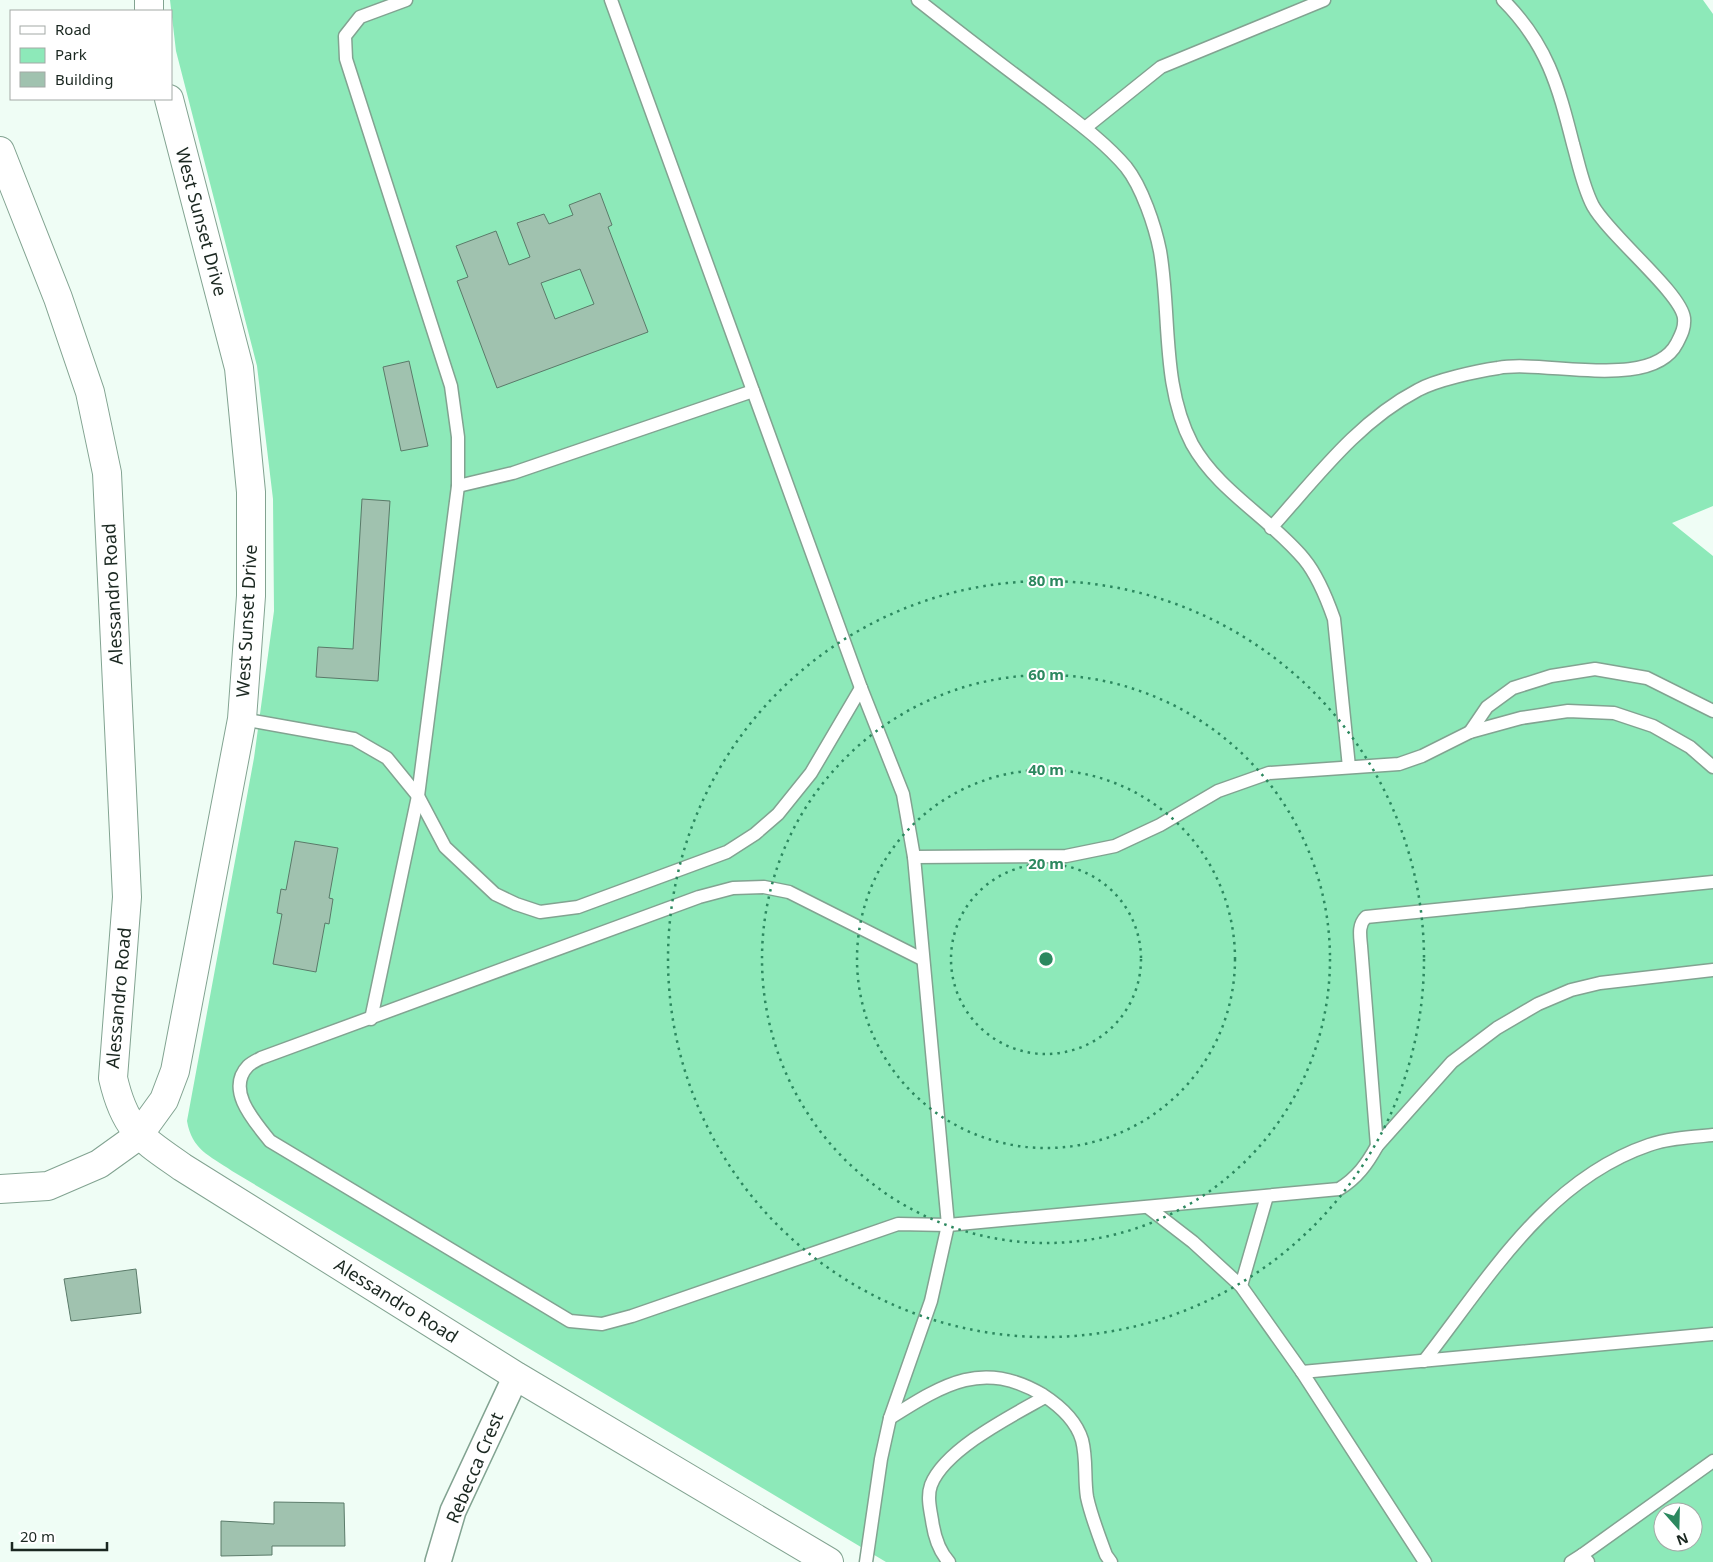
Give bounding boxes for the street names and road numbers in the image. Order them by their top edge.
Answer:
street label: West Sunset Drive [171,145,233,299]
street label: Alessandro Road [96,523,128,665]
street label: West Sunset Drive [230,544,262,698]
street label: Alessandro Road [100,926,136,1070]
street label: Alessandro Road [330,1252,463,1348]
street label: Rebecca Crest [440,1408,508,1527]

